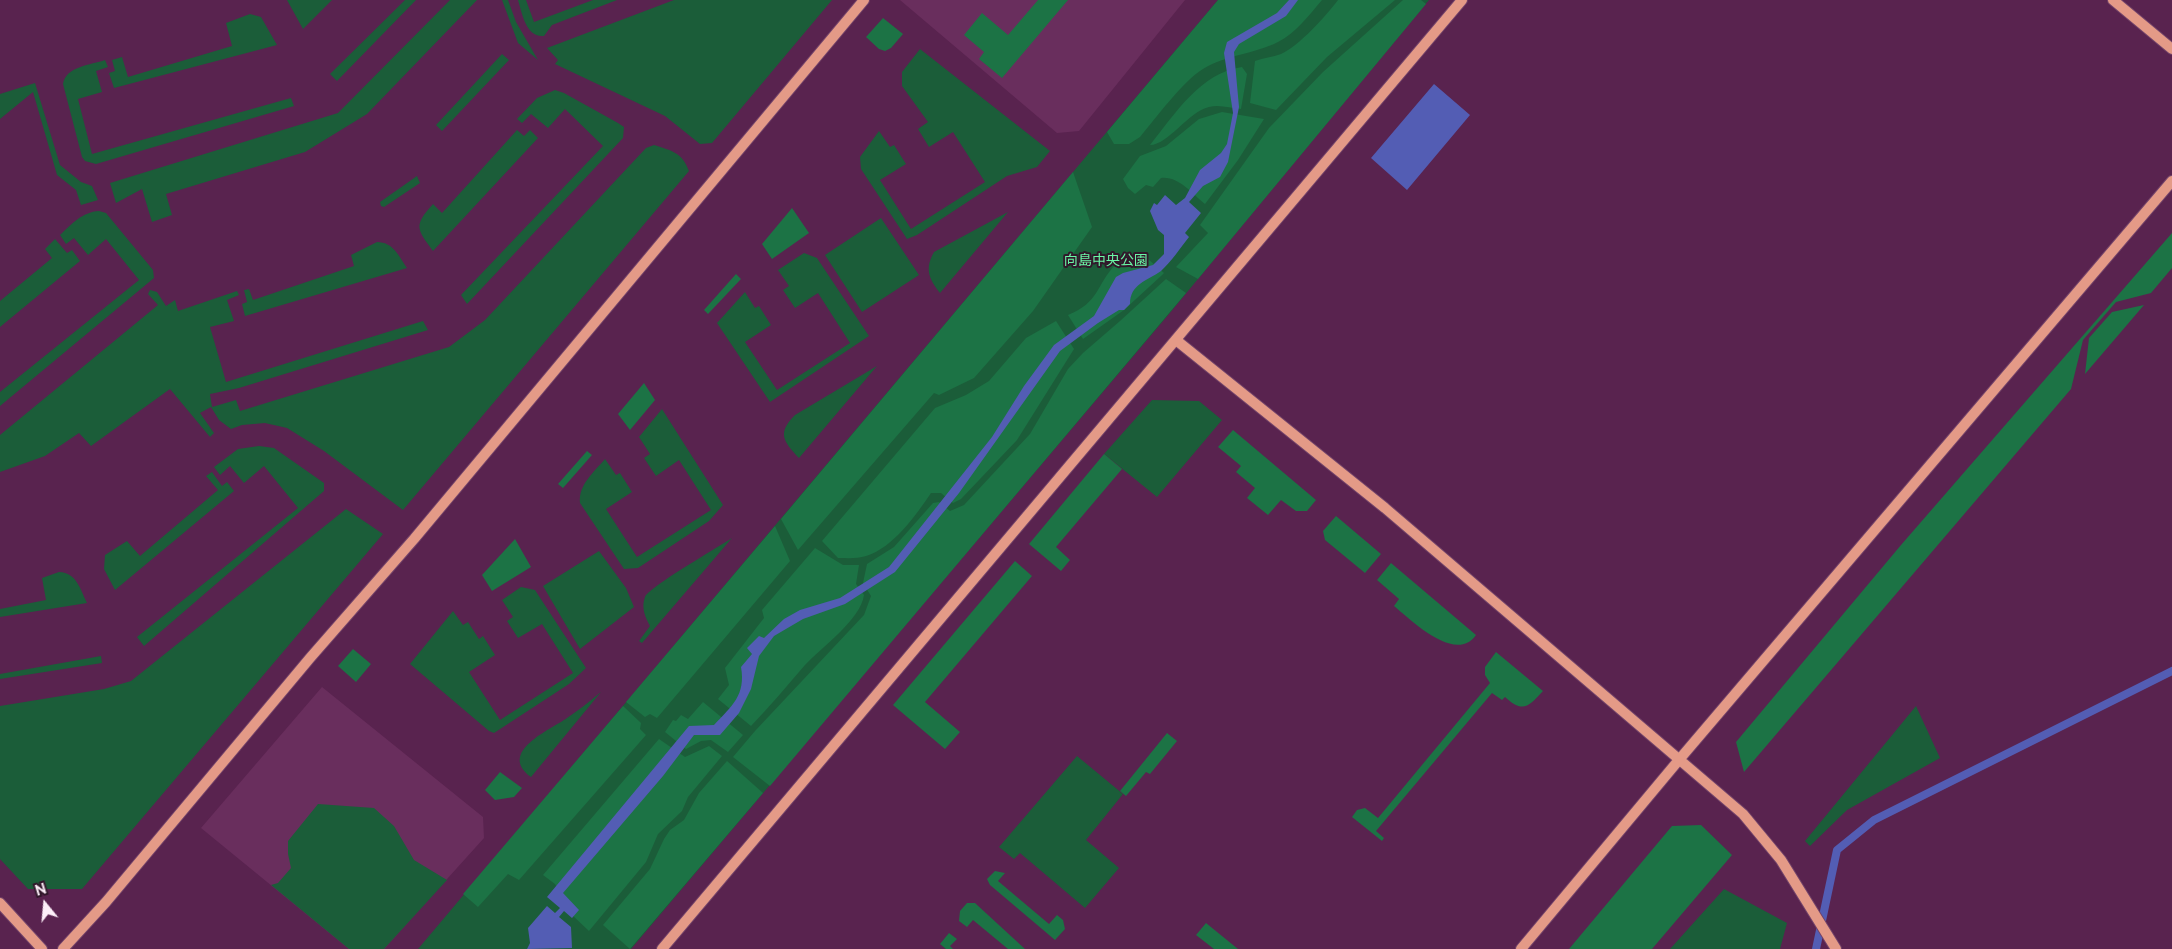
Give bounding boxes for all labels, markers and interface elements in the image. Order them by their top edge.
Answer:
park label: 向島中央公園 [1064,253,1148,269]
north arrow [20,879,70,929]
text: N [33,880,48,899]

